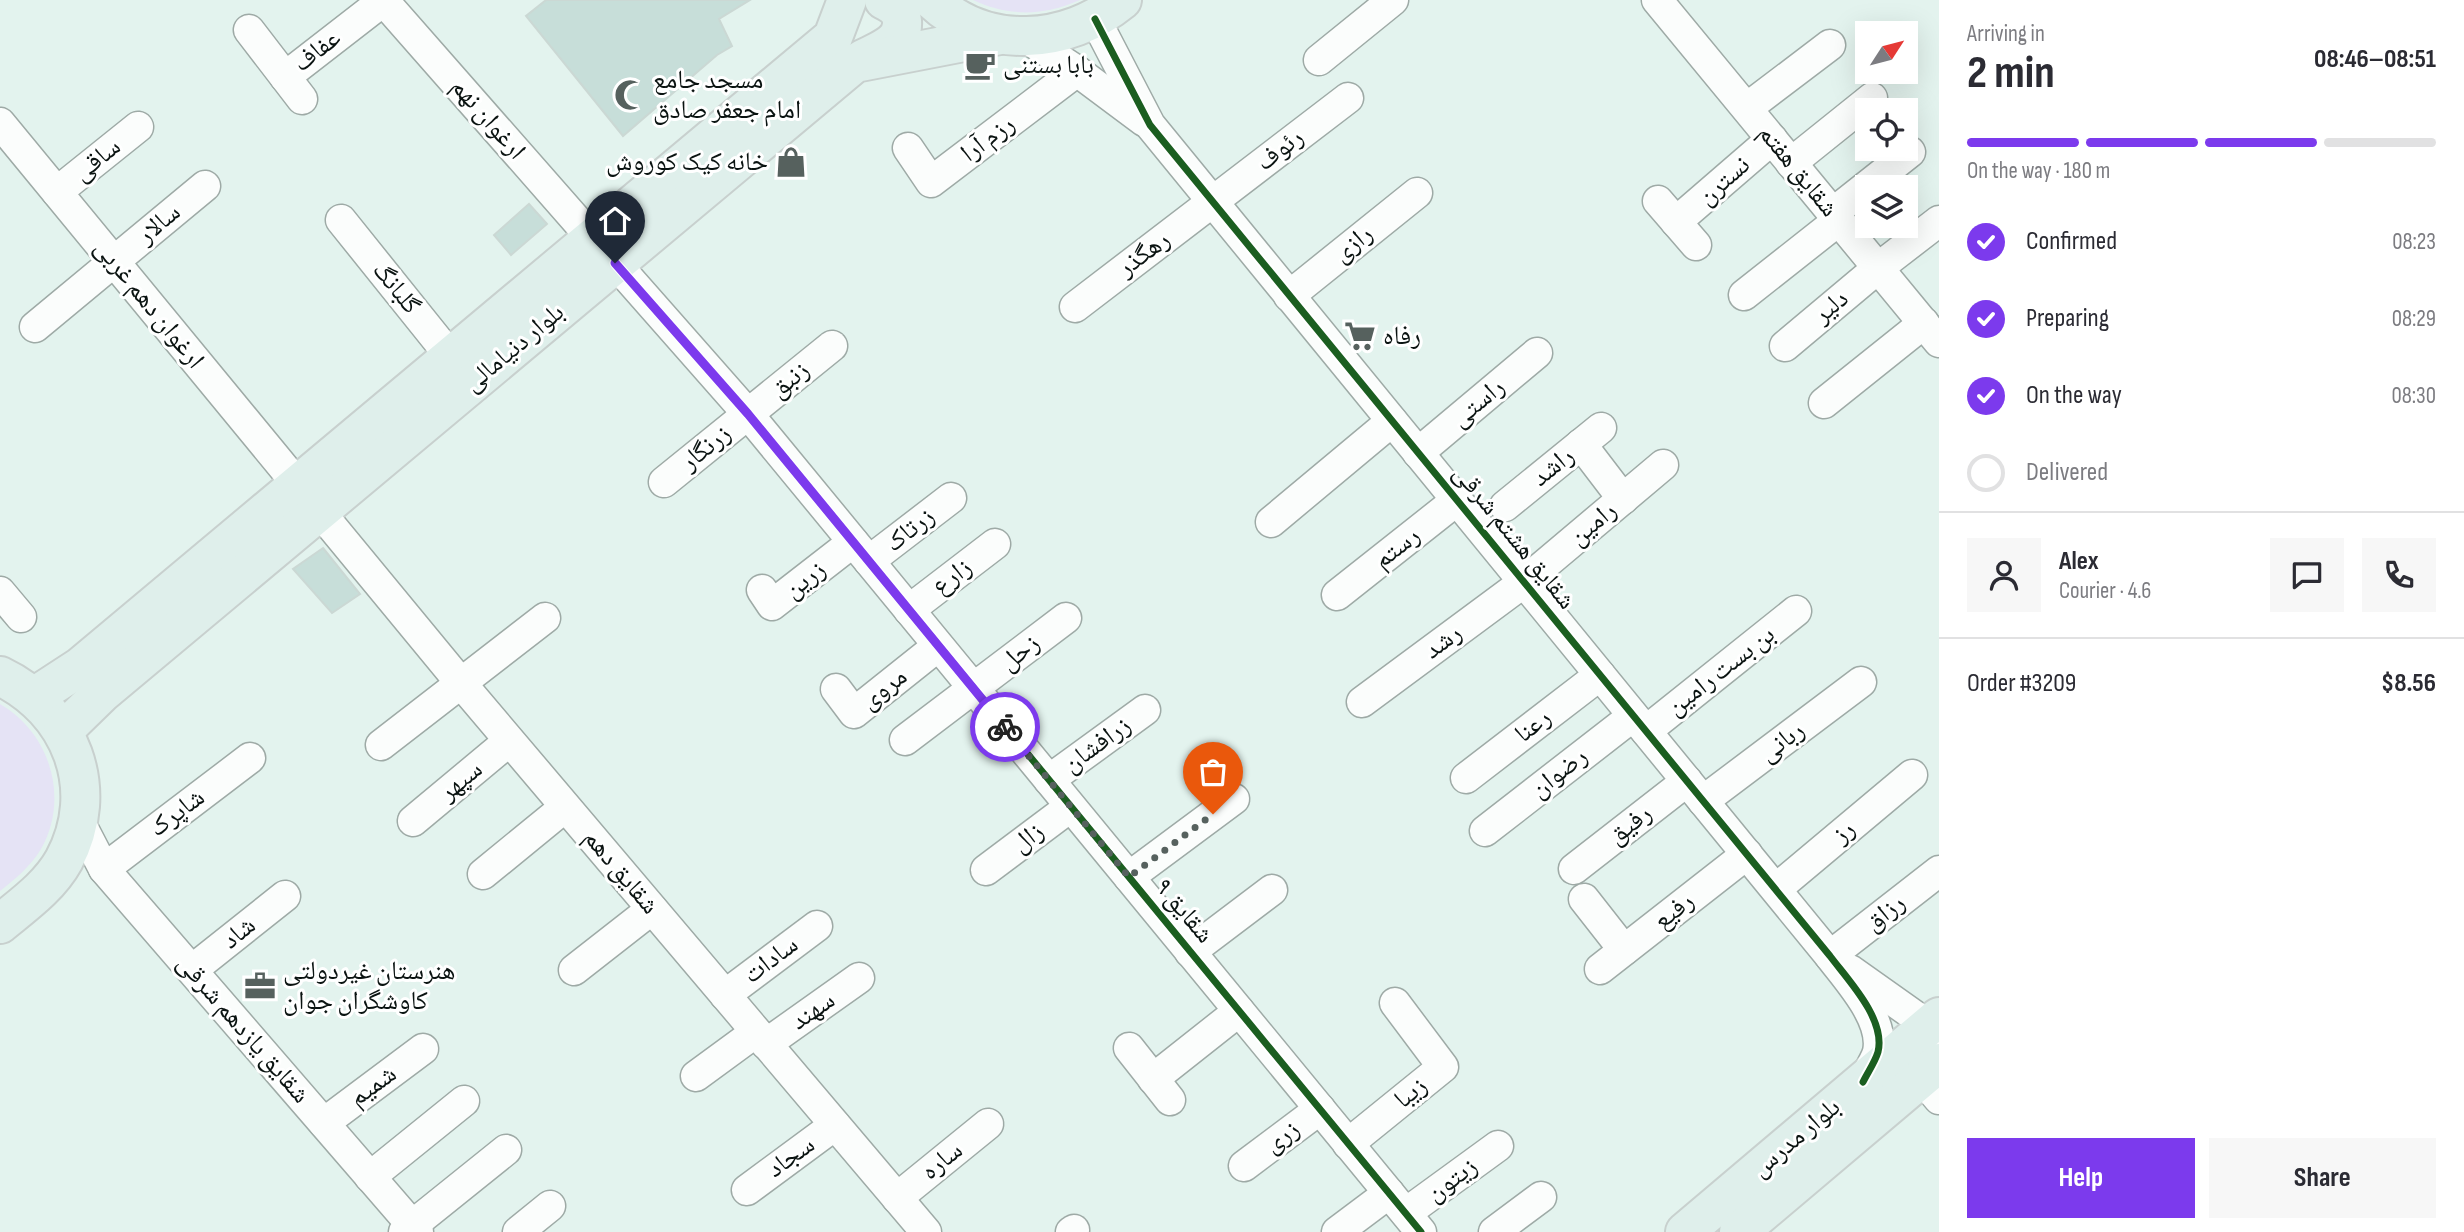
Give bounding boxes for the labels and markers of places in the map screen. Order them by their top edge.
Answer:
cafe icon: بابا بستنی [963,48,997,82]
place label: بابا بستنی [1003,50,1094,81]
place label: مسجد جامع امام جعفر صادق [653,65,801,127]
mosque icon: مسجد جامع امام جعفر صادق [613,78,647,112]
shop icon: خانه کیک کوروش [774,145,808,179]
place label: خانه کیک کوروش [606,147,768,178]
pin [585,191,645,263]
supermarket icon: رفاه [1343,319,1377,353]
place label: رفاه [1383,321,1421,352]
pin [1183,742,1243,814]
place label: هنرستان غیردولتی کاوشگران جوان [283,956,455,1017]
office icon: هنرستان غیردولتی کاوشگران جوان [243,969,277,1003]

